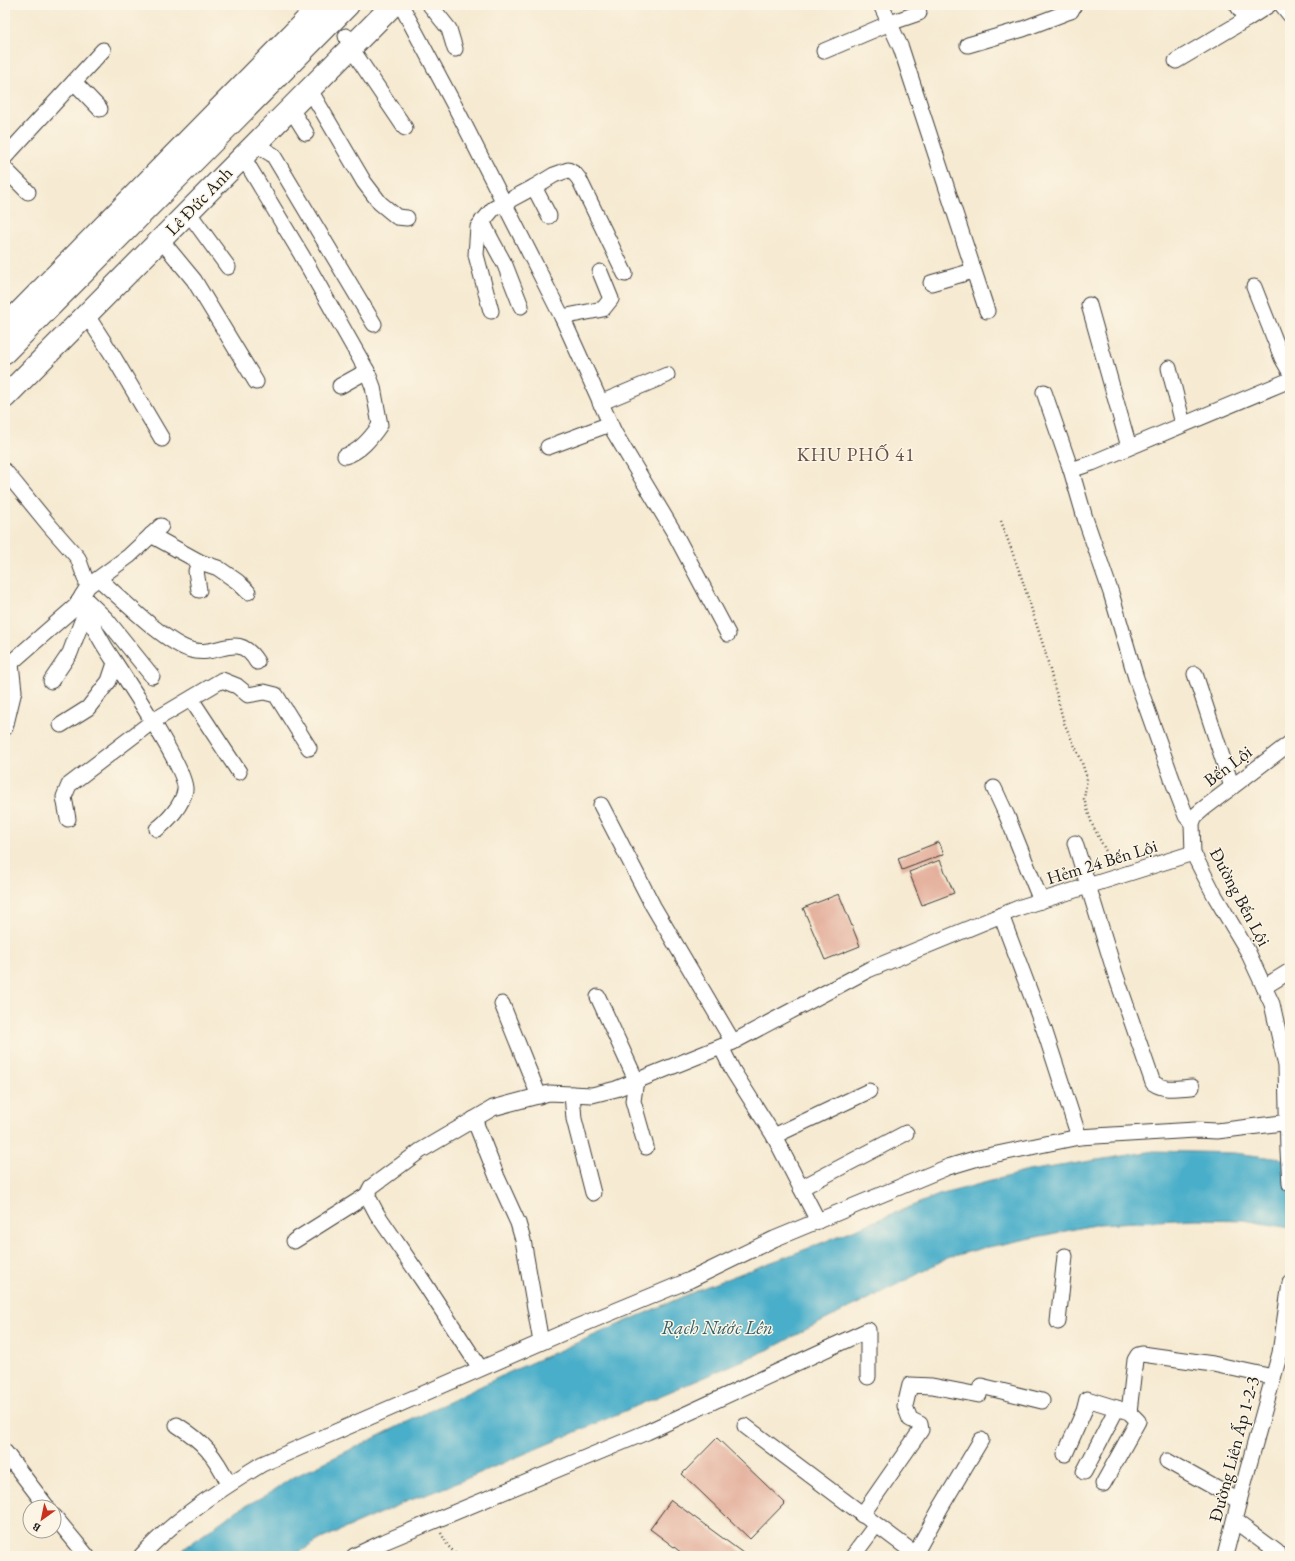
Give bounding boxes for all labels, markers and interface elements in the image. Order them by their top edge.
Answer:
street label: Lê Đức Anh [160,161,237,240]
district label: KHU PHỐ 41 [797,442,915,467]
street label: Bến Lội [1199,740,1257,791]
street label: Hẻm 24 Bến Lội [1044,834,1161,889]
street label: Đường Bến Lội [1205,844,1276,950]
water label: Rạch Nước Lên [661,1315,773,1340]
street label: Đường Liên Ấp 1-2-3 [1203,1373,1264,1524]
north arrow [22,1499,62,1539]
text: B [30,1520,43,1535]

